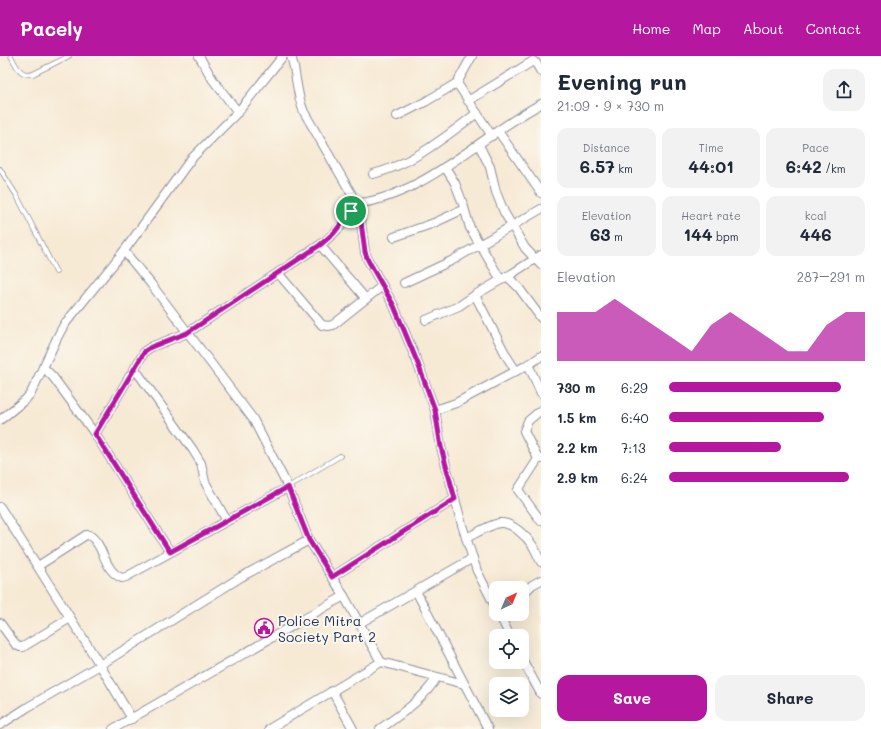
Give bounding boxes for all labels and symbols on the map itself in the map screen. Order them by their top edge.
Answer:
pin [334,194,368,228]
north arrow [489,581,529,621]
place label: Police Mitra Society Part 2 [278,611,376,646]
public building icon: Police Mitra Society Part 2 [253,617,275,639]

